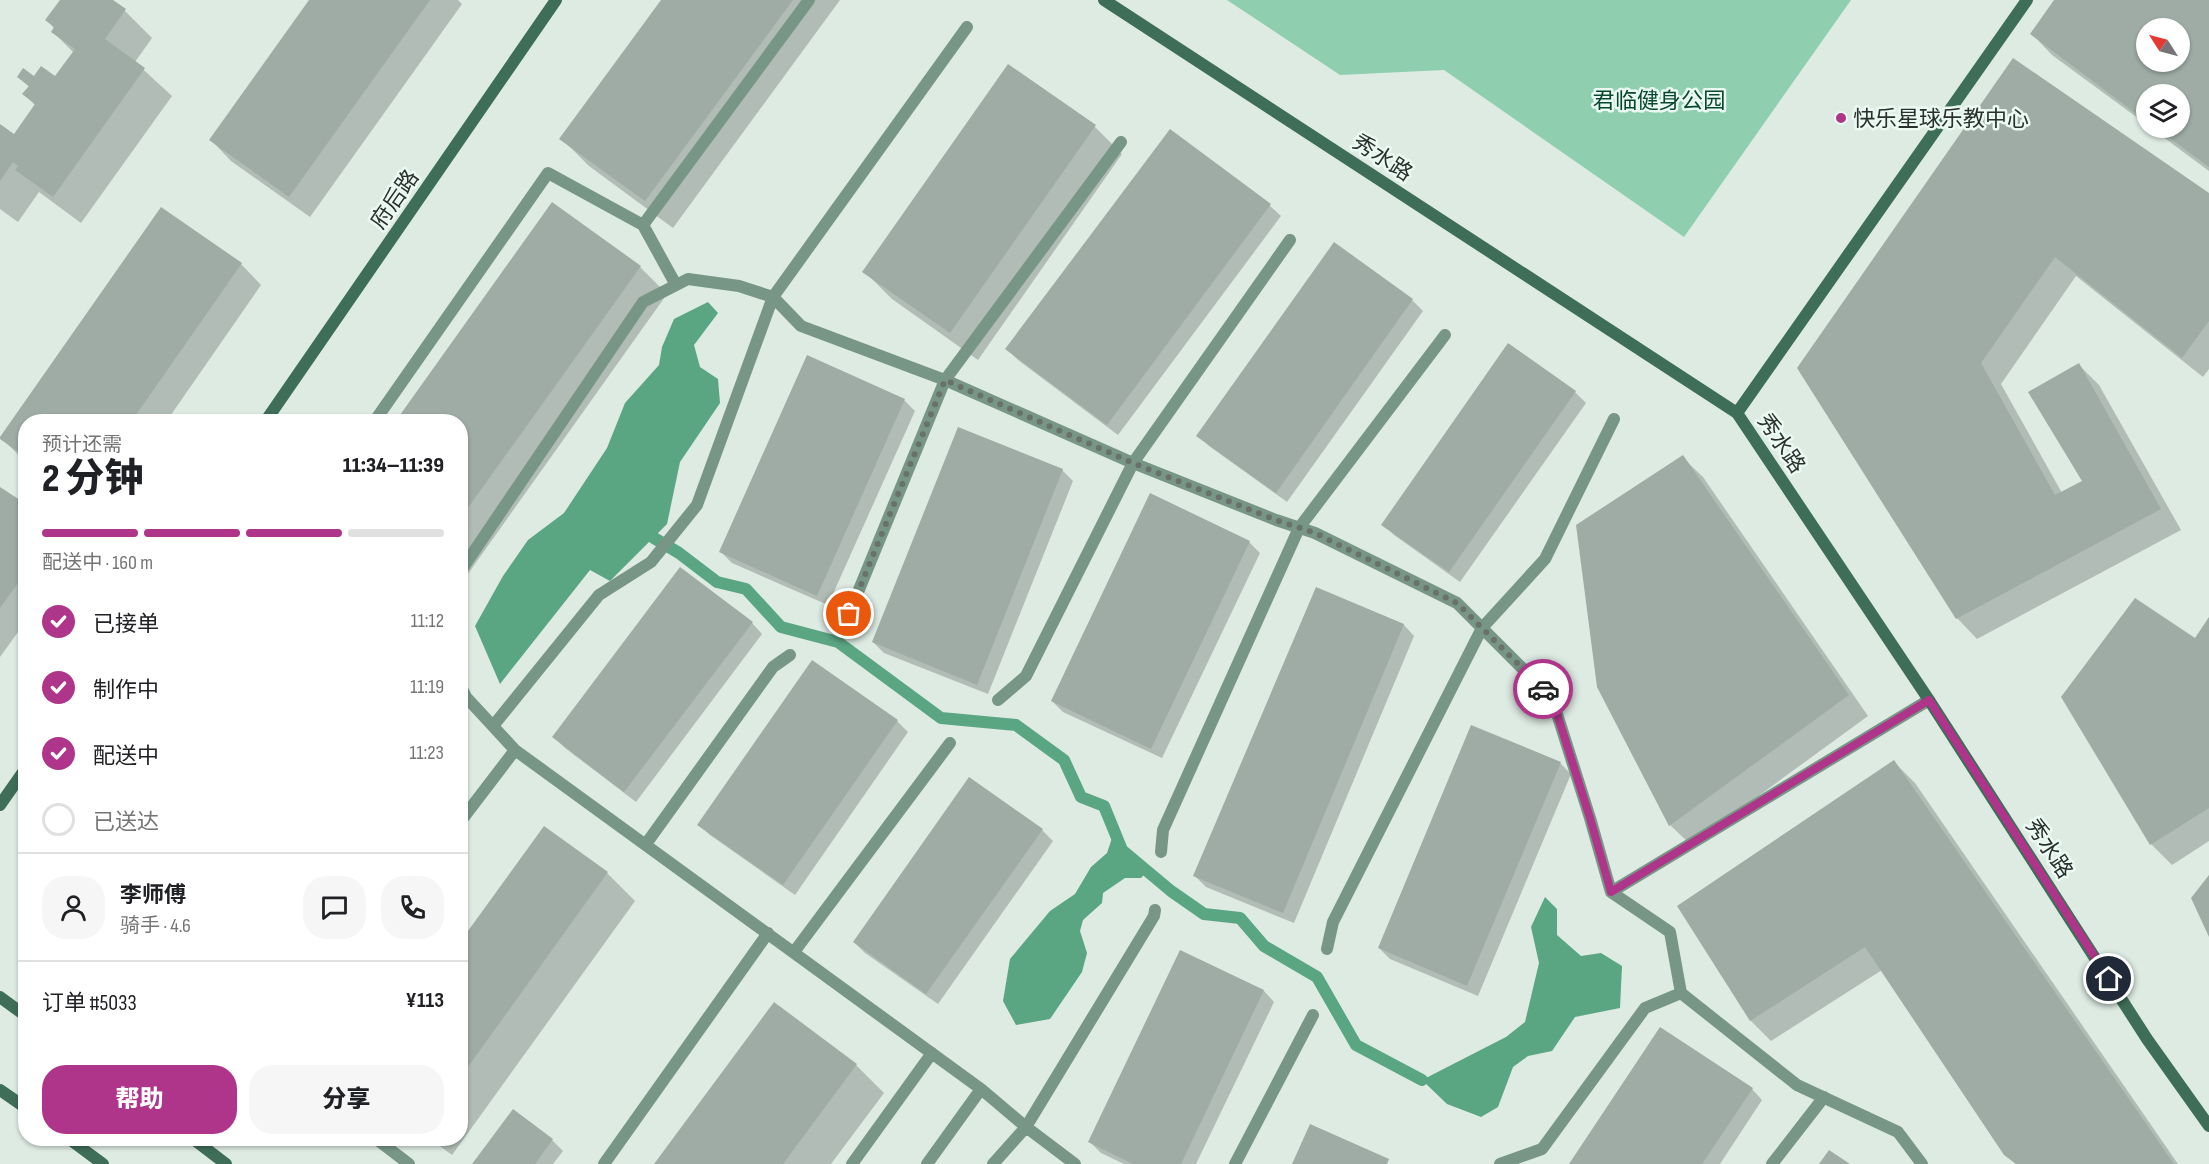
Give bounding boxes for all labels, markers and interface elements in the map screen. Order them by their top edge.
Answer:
north arrow [2136,18,2190,72]
map controls [2136,18,2190,138]
button: layers [2136,84,2190,138]
park label: 君临健身公园 [1593,88,1725,115]
place label: 快乐星球乐教中心 [1853,106,2029,133]
marker: 快乐星球乐教中心 [1834,111,1848,125]
street label: 秀水路 [1347,129,1417,188]
street label: 府后路 [365,165,425,235]
street label: 秀水路 [1751,409,1810,479]
text: 预计还需 [42,433,122,457]
text: 11:34–11:39 [343,452,444,479]
text: 2 分钟 [42,456,144,503]
text: 配送中 · 160 m [42,551,153,575]
pin [823,588,874,639]
icon: bag [832,597,865,630]
icon: check [42,605,75,638]
text: 11:12 [411,609,444,633]
text: 已接单 [93,611,159,638]
courier [1513,659,1573,719]
icon: check [42,671,75,704]
icon: car [1527,673,1560,706]
text: 11:19 [410,675,444,699]
text: 制作中 [93,677,159,704]
icon: check [42,737,75,770]
text: 11:23 [410,741,444,765]
text: 配送中 [93,743,159,770]
text: 已送达 [93,809,159,836]
street label: 秀水路 [2019,814,2078,884]
button: person [42,876,105,939]
button: chat [303,876,366,939]
button: phone [381,876,444,939]
text: 李师傅 [120,882,186,909]
text: 骑手 · 4.6 [120,914,191,938]
pin [2083,953,2134,1004]
icon: home [2092,962,2125,995]
text: ¥113 [406,987,444,1014]
text: 订单 #5033 [42,990,137,1017]
button: 帮助 [42,1065,237,1134]
button: 分享 [249,1065,444,1134]

